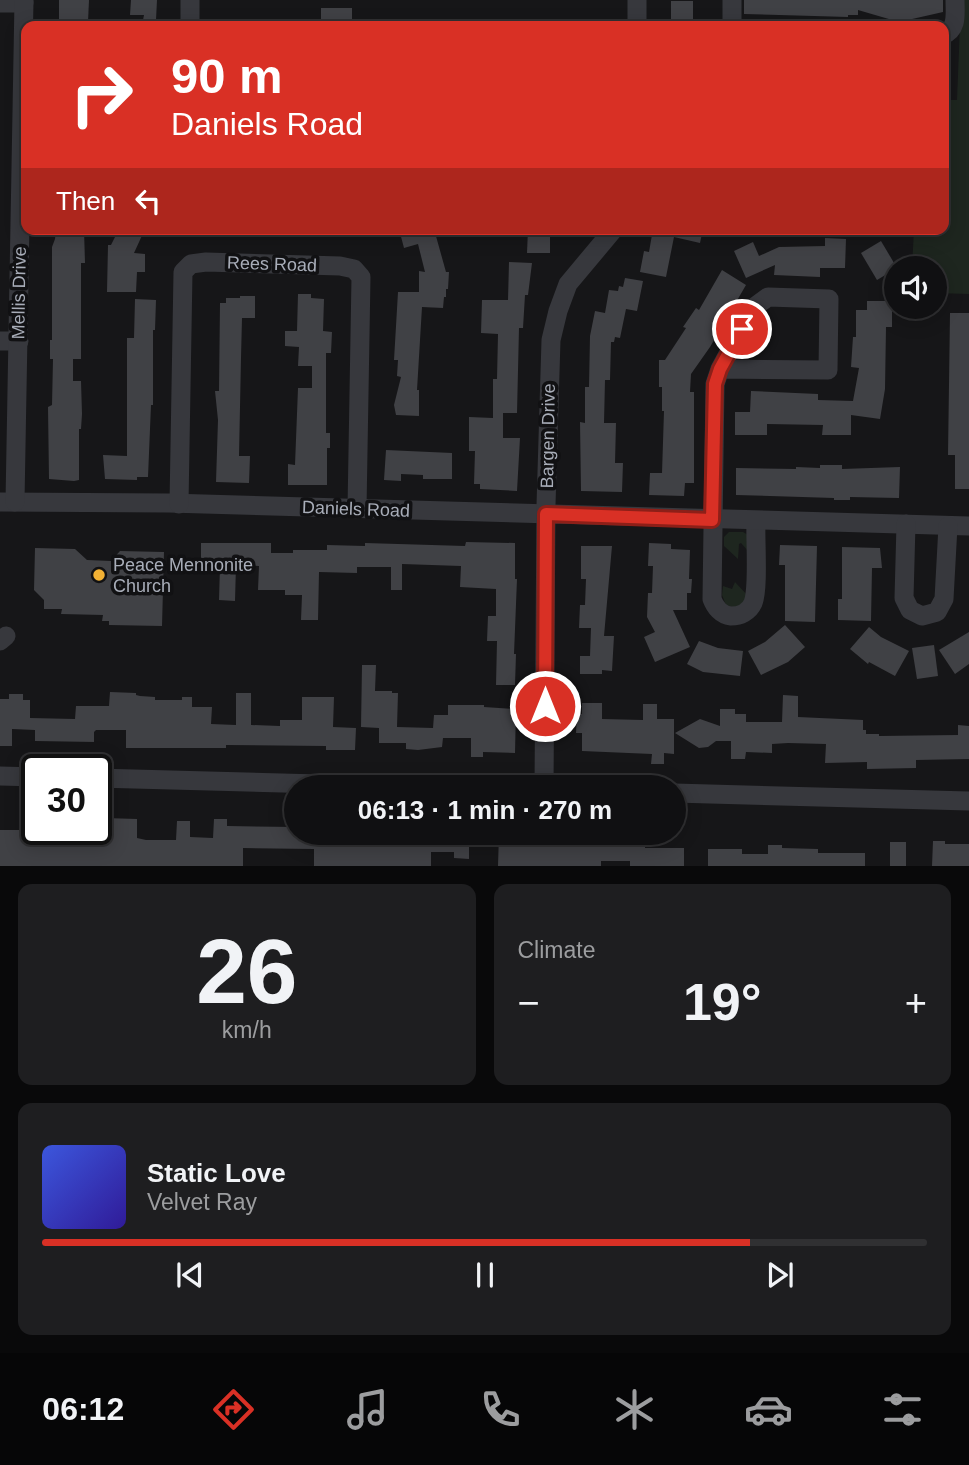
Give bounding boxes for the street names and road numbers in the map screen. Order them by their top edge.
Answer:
street label: Mellis Drive [8,246,30,340]
street label: Rees Road [227,252,317,276]
street label: Bargen Drive [537,383,559,489]
street label: Daniels Road [302,497,410,521]

